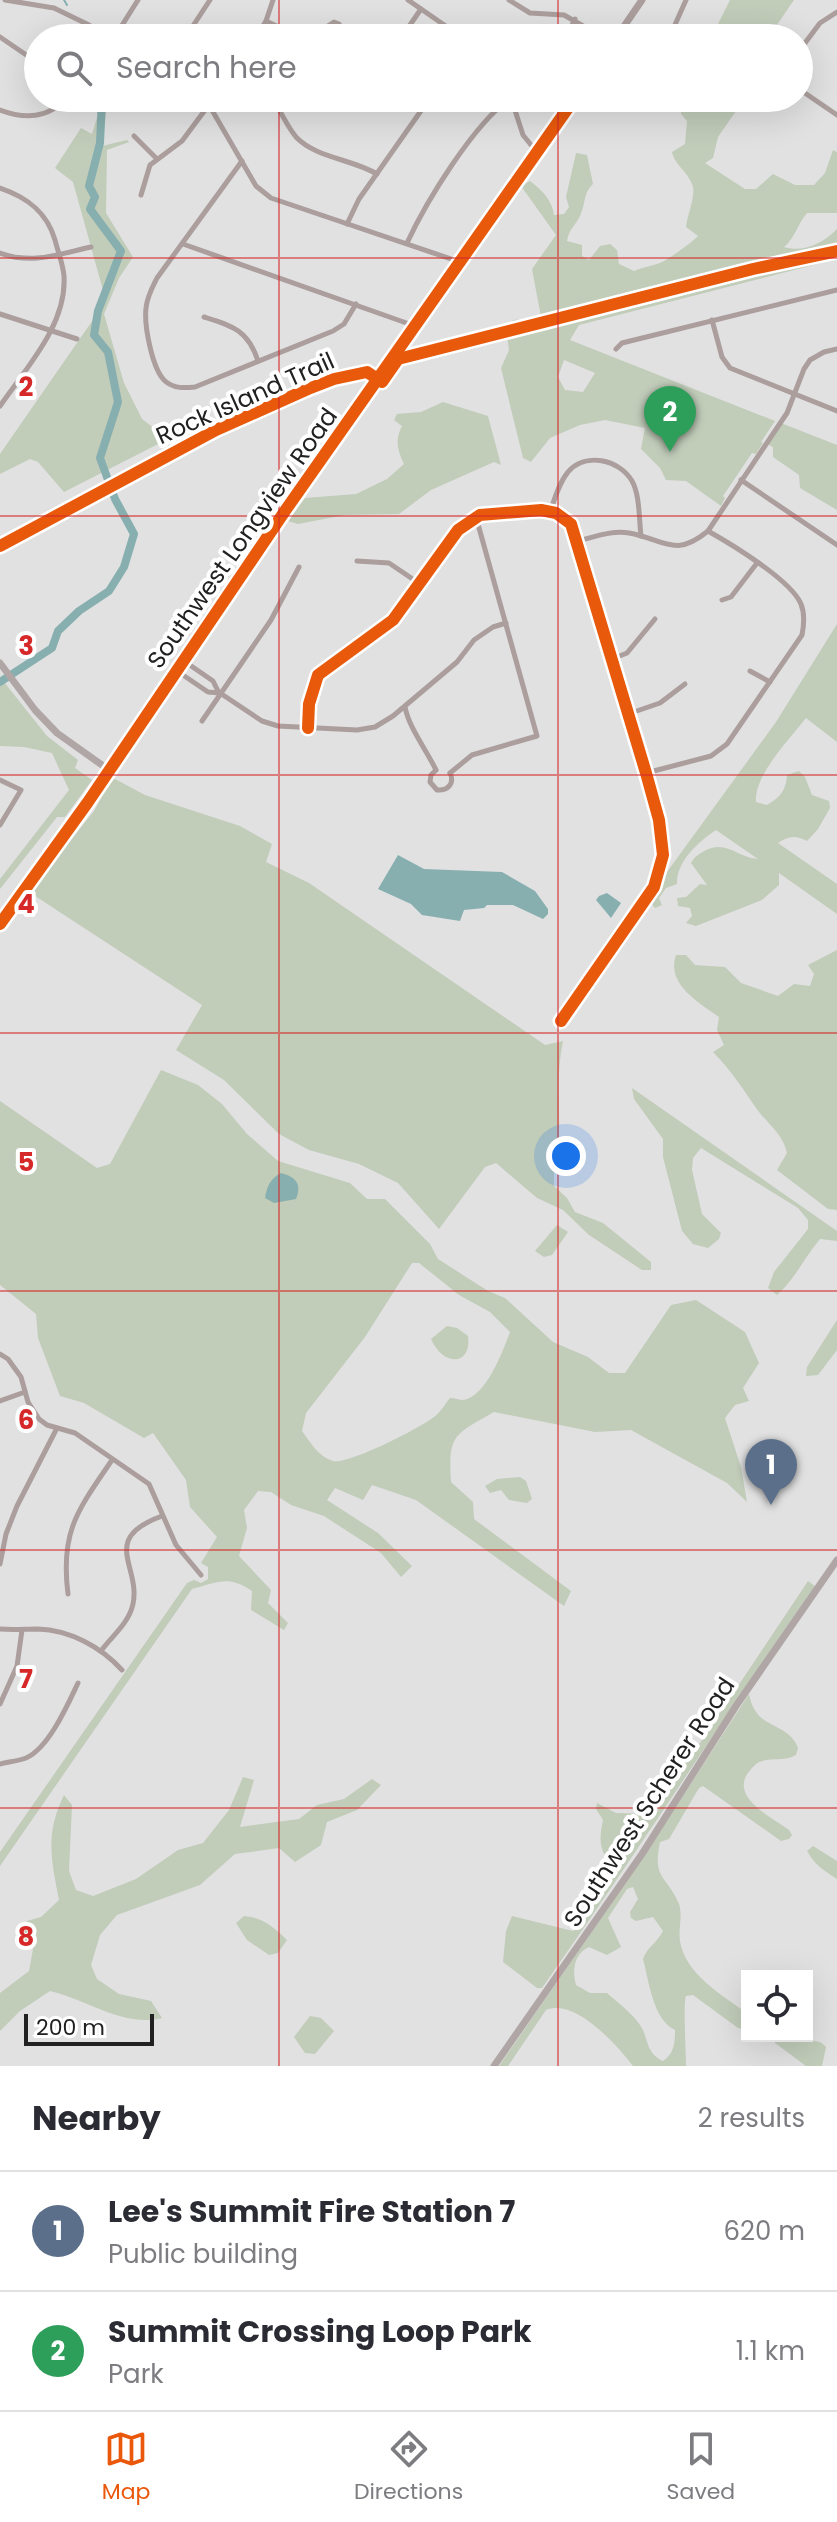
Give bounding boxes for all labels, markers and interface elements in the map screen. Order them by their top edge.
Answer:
search box [24,24,813,112]
icon: search [52,46,96,90]
text: Search here [116,46,297,89]
street label: Rock Island Trail [151,344,339,452]
text: 2 [19,369,34,405]
pin: 2 [644,386,696,452]
street label: Southwest Longview Road [139,401,345,675]
text: 3 [18,628,34,664]
text: 4 [17,886,35,922]
your location [546,1136,586,1176]
text: 5 [18,1144,34,1180]
text: 6 [18,1402,34,1438]
pin: 1 [745,1439,797,1505]
text: 7 [19,1661,33,1697]
street label: Southwest Scherer Road [556,1671,742,1933]
text: 8 [18,1919,34,1955]
map controls [741,1970,813,2042]
button: locate [741,1970,813,2042]
scale bar [24,2010,154,2046]
text: 200 m [36,2012,105,2043]
text: Nearby [32,2094,161,2142]
text: 2 results [698,2100,805,2136]
text: Lee's Summit Fire Station 7 [108,2190,515,2233]
text: 1 [53,2213,63,2249]
text: 620 m [723,2213,805,2249]
text: Public building [108,2236,298,2272]
text: Summit Crossing Loop Park [108,2310,531,2353]
text: 2 [51,2333,65,2369]
text: 1.1 km [736,2333,805,2369]
text: Park [108,2356,164,2392]
tab: Map [102,2427,150,2508]
tab: Directions [354,2427,463,2508]
tab: Saved [667,2427,735,2508]

